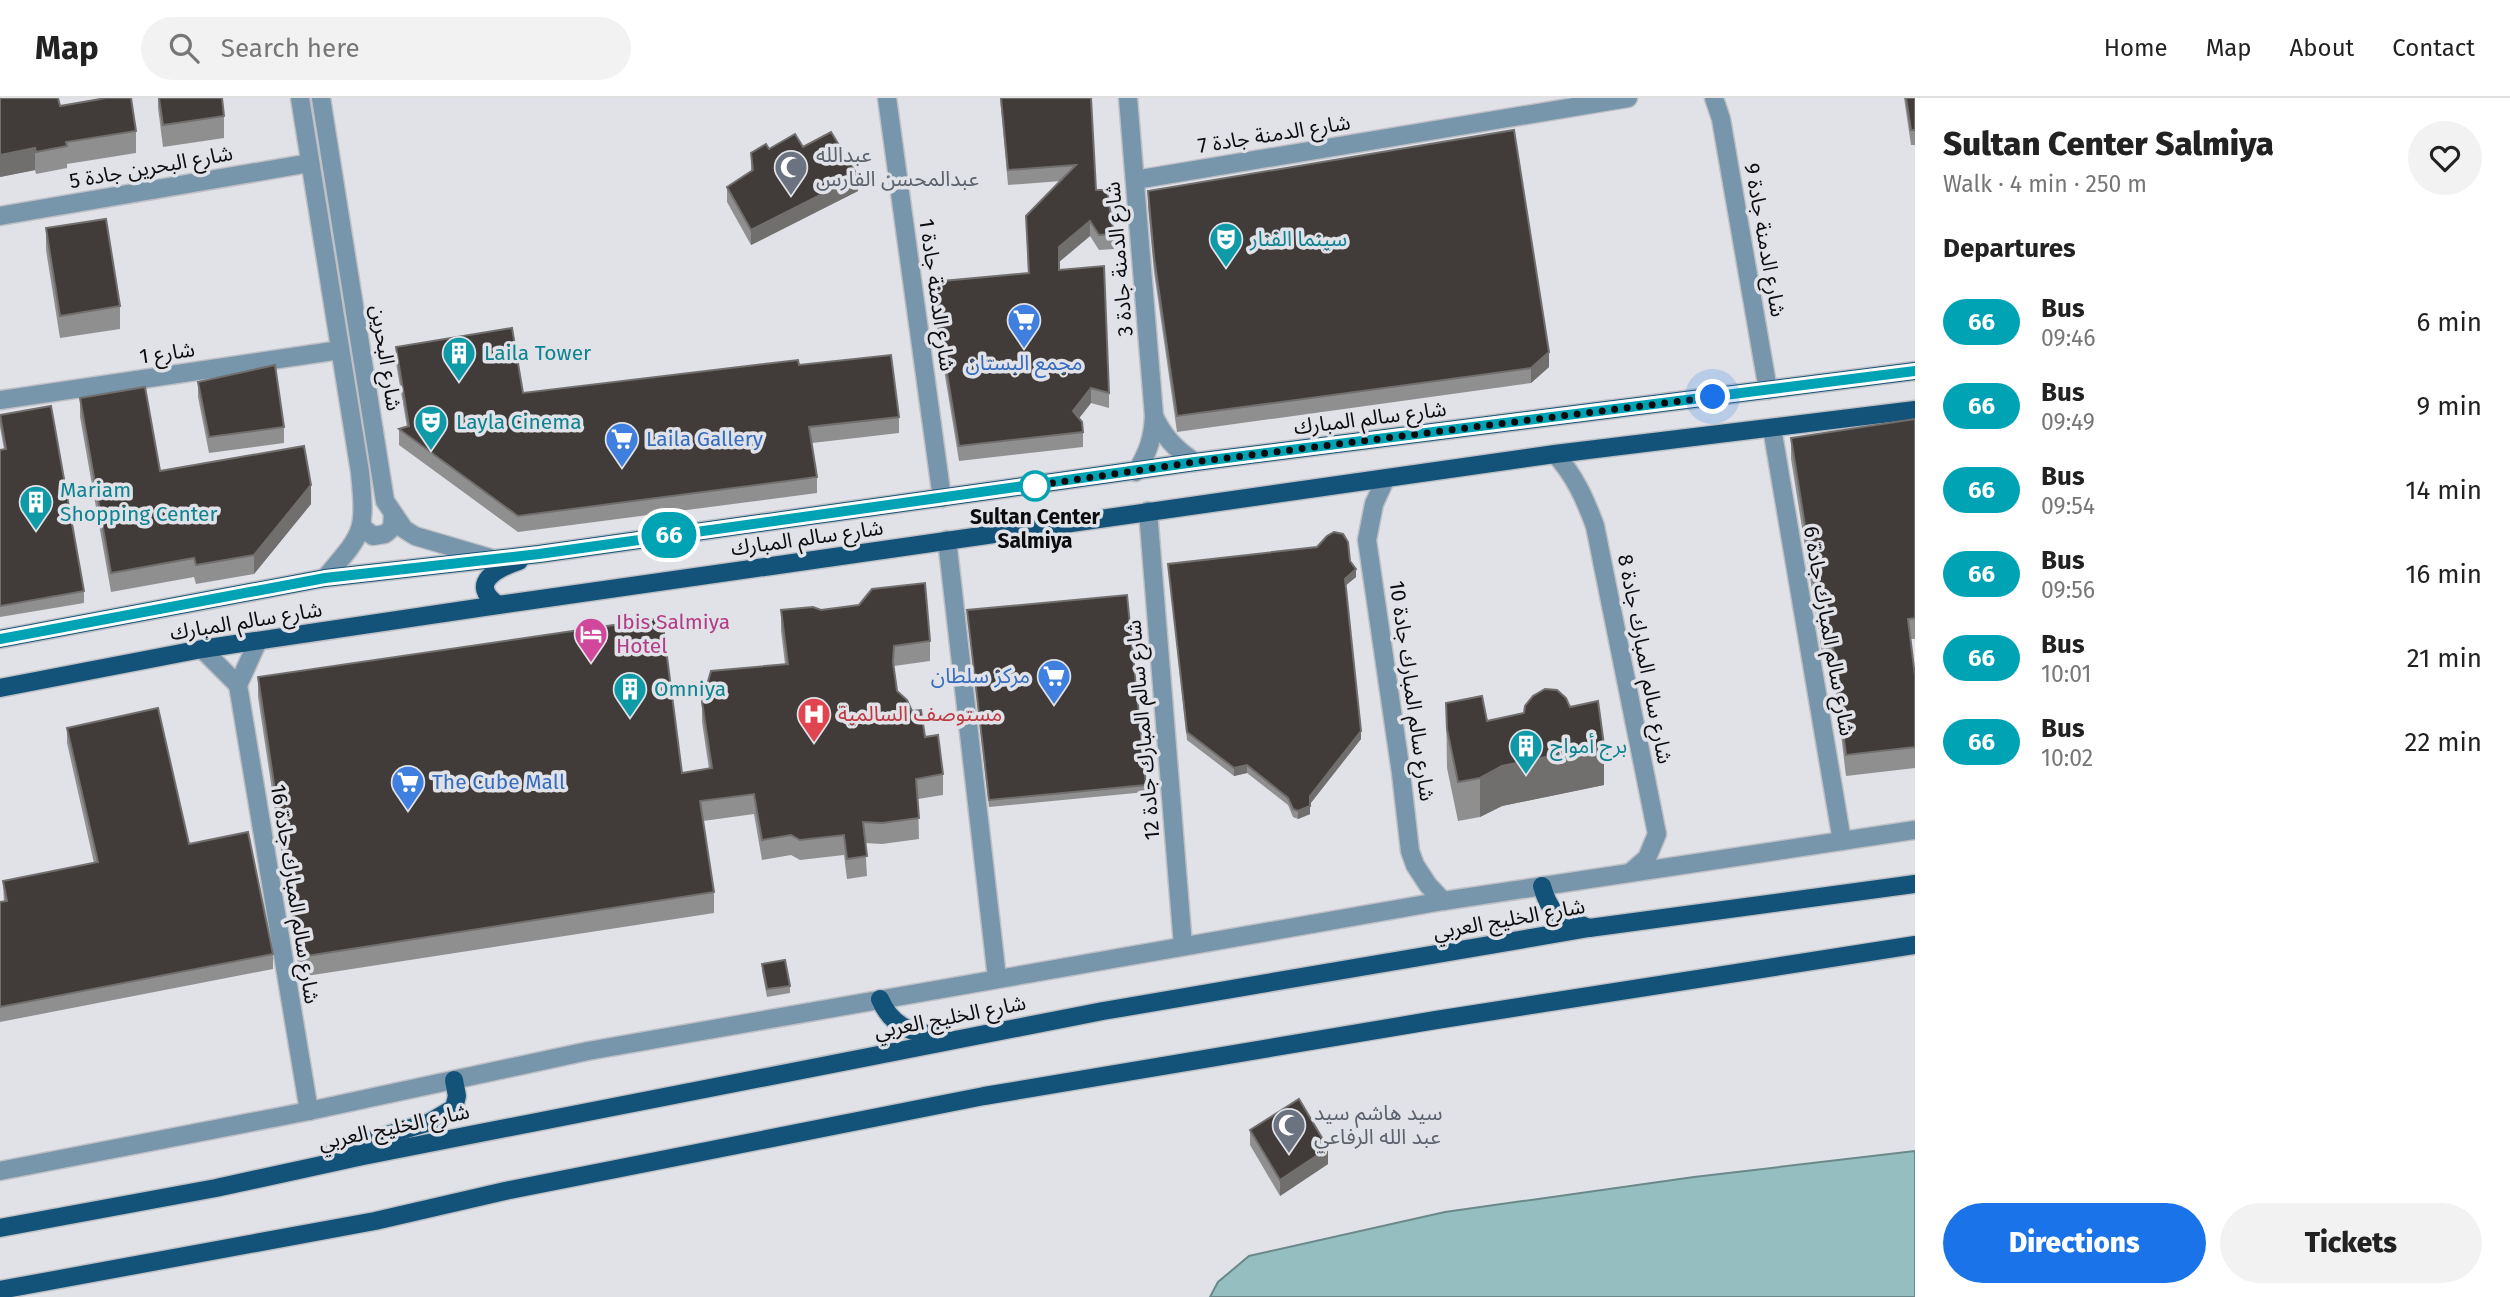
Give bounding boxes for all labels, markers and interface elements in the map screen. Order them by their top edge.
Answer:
search box [141,17,631,80]
text: Map [35,28,99,68]
icon: search [165,29,203,67]
text: Search here [221,33,360,64]
text: Home [2104,34,2168,62]
text: Map [2206,34,2252,62]
text: About [2290,34,2354,62]
text: Contact [2392,34,2475,62]
street label: شارع الدمنة جادة 7 [1196,109,1352,161]
button: heart [2408,121,2482,195]
text: Sultan Center Salmiya [1943,124,2274,164]
street label: شارع البحرين جادة 5 [67,140,235,196]
place label: عبدالله عبدالمحسن الفارس [816,142,979,192]
mosque icon: عبدالله عبدالمحسن الفارس [772,148,810,197]
street label: شارع الدمنة جادة 9 [1737,161,1791,319]
text: Walk · 4 min · 250 m [1943,170,2147,198]
street label: شارع الدمنة جادة 3 [1099,180,1141,337]
street label: شارع الدمنة جادة 1 [911,217,961,373]
theatre icon: سينما الفنار [1207,220,1245,269]
place label: سينما الفنار [1249,226,1347,252]
text: Departures [1943,233,2076,264]
text: Bus [2041,293,2084,324]
supermarket icon: مجمع البستان [1005,301,1043,350]
street label: شارع البحرين [363,303,407,413]
text: 6 min [2416,307,2482,338]
text: 66 [1968,308,1995,336]
text: 09:46 [2041,324,2096,352]
building icon: Laila Tower [440,334,478,383]
street label: شارع 1 [138,336,197,372]
place label: Laila Tower [484,340,591,366]
place label: مجمع البستان [965,350,1083,378]
text: Bus [2041,377,2084,408]
your location [1695,379,1730,414]
text: 9 min [2417,391,2482,422]
text: 66 [1968,392,1995,420]
street label: شارع سالم المبارك [1292,396,1448,442]
theatre icon: Layla Cinema [412,403,450,452]
text: 09:49 [2041,408,2095,436]
place label: Layla Cinema [456,409,582,435]
supermarket icon: Laila Gallery [603,420,641,469]
place label: Laila Gallery [646,426,764,452]
text: Bus [2041,461,2084,492]
marker: Sultan Center Salmiya [1020,471,1050,501]
text: 14 min [2405,475,2482,506]
text: 66 [1968,476,1995,504]
place label: Mariam Shopping Center [60,477,218,527]
building icon: Mariam Shopping Center [17,483,55,532]
text: 09:54 [2041,492,2095,520]
place label: Sultan Center Salmiya [970,504,1100,554]
line badge: 66 [638,512,700,558]
street label: شارع سالم المبارك [729,514,885,564]
text: 66 [655,521,683,549]
street label: شارع سالم المبارك جادة 6 [1796,524,1860,738]
text: Bus [2041,545,2084,576]
street label: شارع سالم المبارك جادة 8 [1610,552,1678,767]
text: 16 min [2405,559,2482,590]
text: 66 [1968,560,1995,588]
text: 09:56 [2041,576,2095,604]
street label: شارع سالم المبارك جادة 10 [1382,579,1440,803]
street label: شارع سالم المبارك [168,596,324,648]
place label: Ibis Salmiya Hotel [616,609,730,659]
hotel icon: Ibis Salmiya Hotel [572,615,610,664]
street label: شارع سالم المبارك جادة 12 [1120,619,1168,841]
text: Bus [2041,629,2084,660]
text: 21 min [2407,643,2482,674]
text: 66 [1968,644,1995,672]
supermarket icon: مركز سلطان [1035,657,1073,706]
text: 10:01 [2041,660,2092,688]
place label: مركز سلطان [931,663,1030,689]
building icon: Omniya [611,670,649,719]
place label: Omniya [654,676,726,702]
hospital icon: مستوصف السالمية [795,695,833,744]
place label: مستوصف السالمية [838,701,1002,727]
text: Bus [2041,713,2084,744]
building icon: برج أمواج [1507,727,1545,776]
text: 22 min [2405,727,2482,758]
text: 66 [1968,728,1995,756]
place label: برج أمواج [1550,733,1627,761]
text: 10:02 [2041,744,2093,772]
supermarket icon: The Cube Mall [389,763,427,812]
place label: The Cube Mall [432,769,565,795]
street label: شارع سالم المبارك جادة 16 [263,782,325,1006]
street label: شارع الخليج العربي [1431,893,1588,948]
street label: شارع الخليج العربي [872,990,1029,1047]
street label: شارع الخليج العربي [316,1098,473,1159]
place label: سيد هاشم سيد عبد الله الرفاعي [1314,1100,1443,1153]
mosque icon: سيد هاشم سيد عبد الله الرفاعي [1270,1106,1308,1155]
button: Directions [1943,1203,2206,1283]
button: Tickets [2220,1203,2482,1283]

